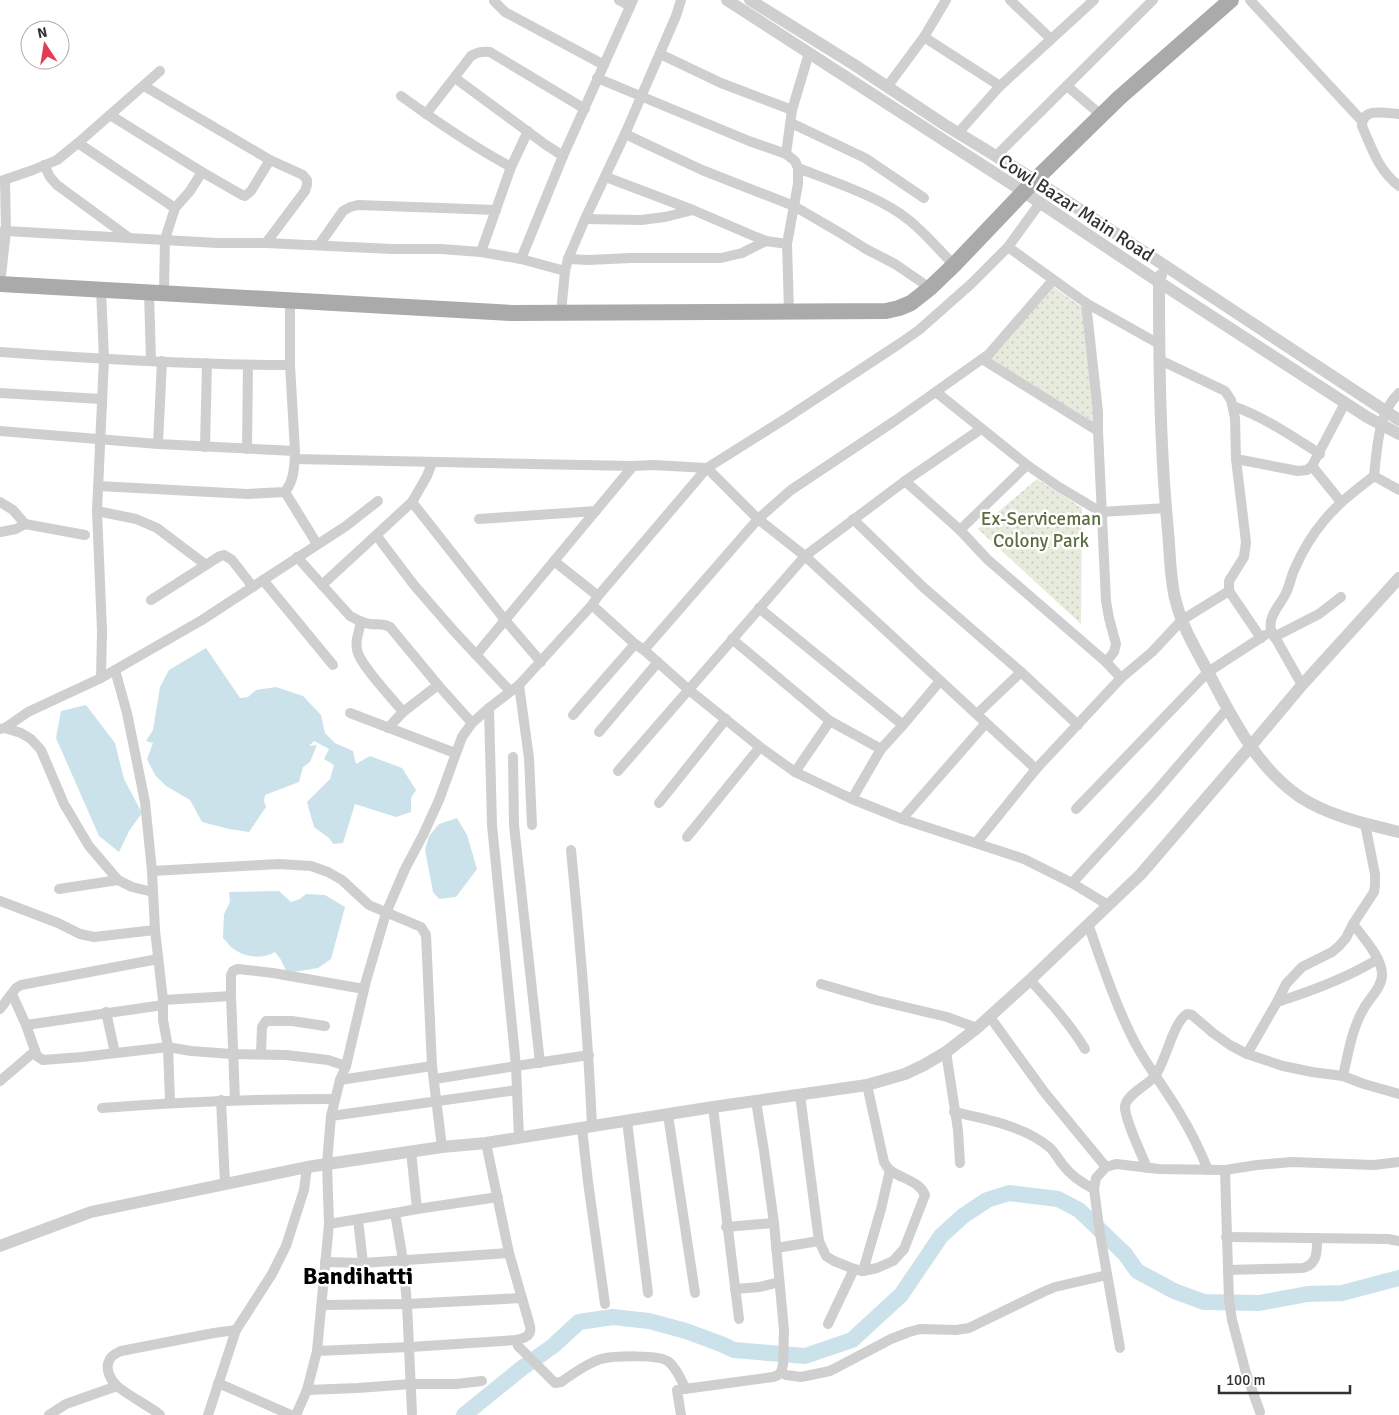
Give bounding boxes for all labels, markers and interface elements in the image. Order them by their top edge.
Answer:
north arrow [20,20,70,70]
text: N [36,23,49,42]
street label: Cowl Bazar Main Road [994,149,1158,267]
park label: Ex-Serviceman Colony Park [981,507,1101,553]
district label: Bandihatti [303,1261,413,1291]
scale bar [1219,1362,1350,1394]
text: 100 m [1226,1371,1266,1389]

